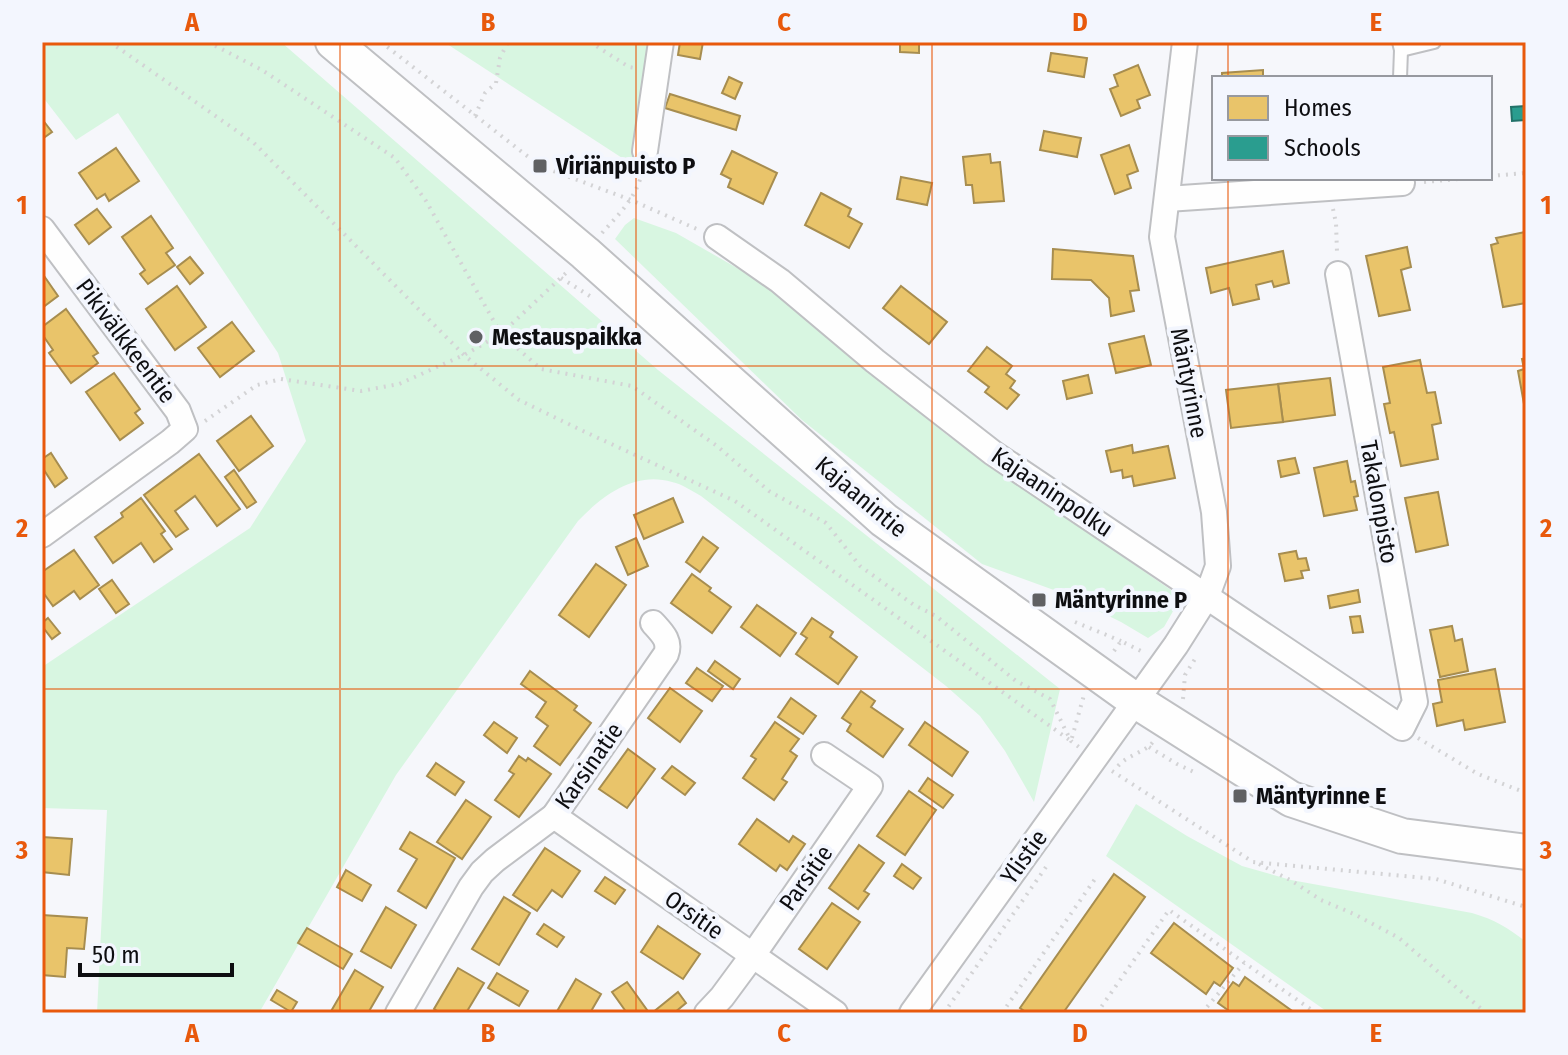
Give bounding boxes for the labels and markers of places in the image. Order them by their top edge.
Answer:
place label: Viriänpuisto P [555,152,695,180]
marker: Viriänpuisto P [531,157,549,175]
place label: Mestauspaikka [492,323,642,351]
marker: Mestauspaikka [467,328,485,346]
place label: Mäntyrinne P [1055,586,1187,614]
marker: Mäntyrinne P [1030,591,1048,609]
place label: Mäntyrinne E [1256,782,1386,810]
marker: Mäntyrinne E [1231,787,1249,805]

